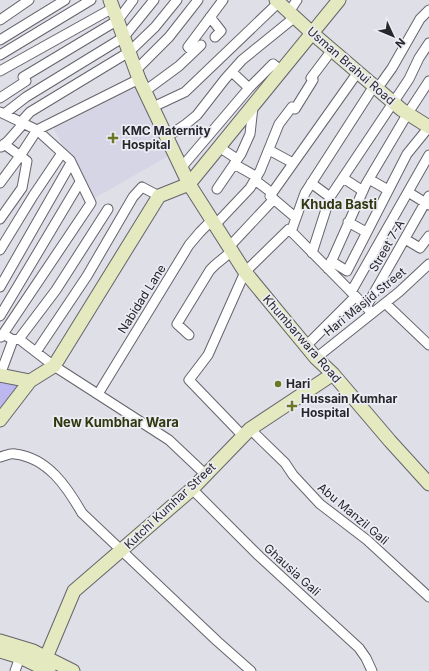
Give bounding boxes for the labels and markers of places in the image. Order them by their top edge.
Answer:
place label: KMC Maternity Hospital [122,123,211,152]
marker: KMC Maternity Hospital [107,132,119,144]
place label: Hari [286,376,310,391]
marker: Hari [273,379,283,389]
place label: Hussain Kumhar Hospital [301,391,397,420]
marker: Hussain Kumhar Hospital [286,400,298,412]

